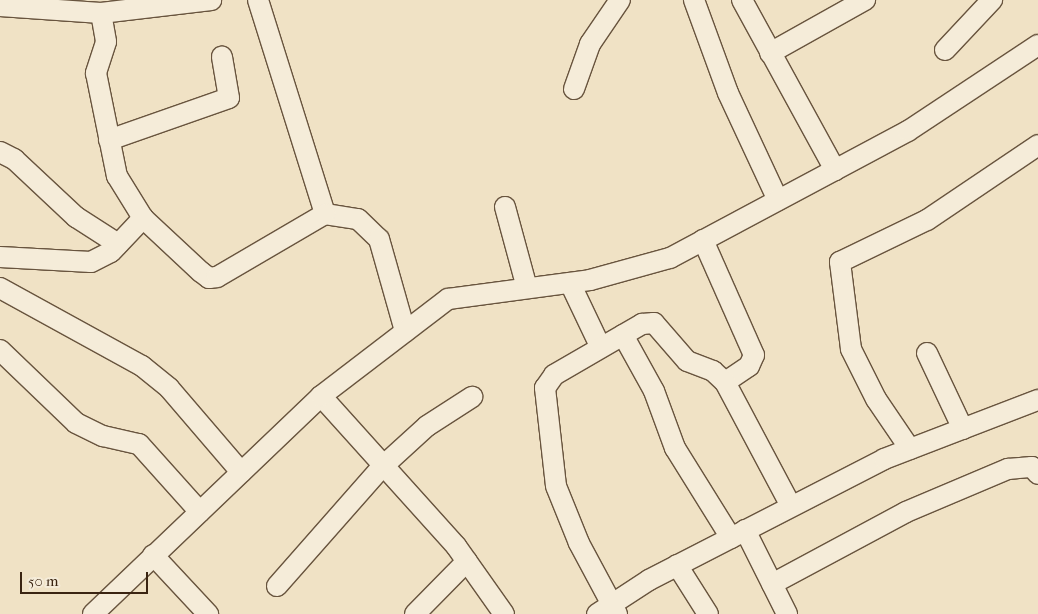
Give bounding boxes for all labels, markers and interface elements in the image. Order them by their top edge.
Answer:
scale bar [22,562,150,594]
text: 50 m [28,572,58,590]

